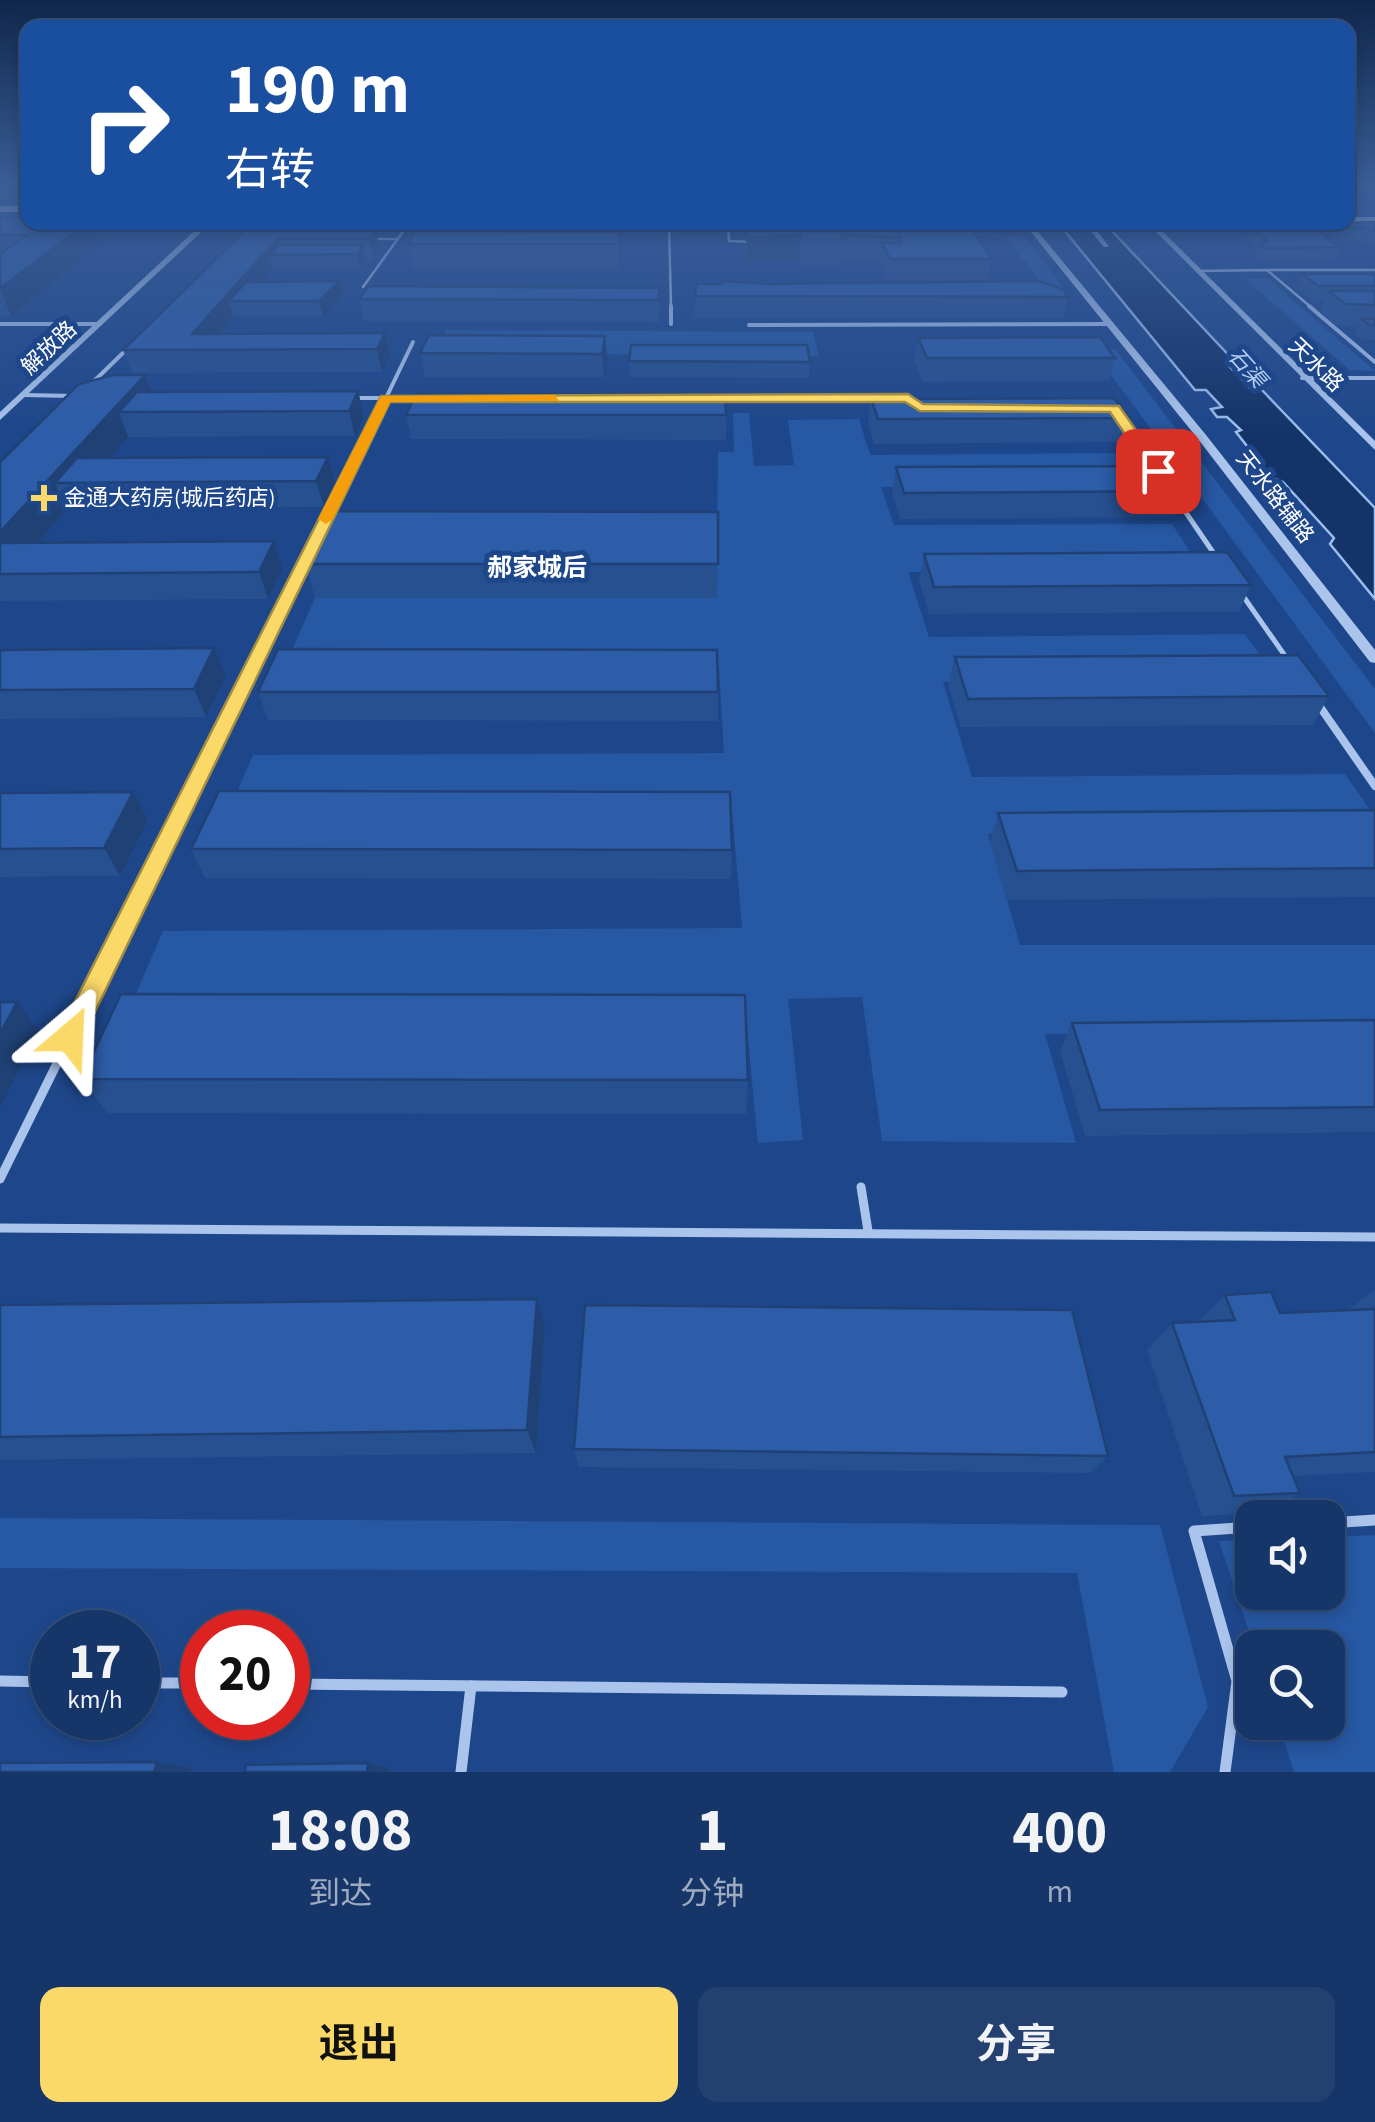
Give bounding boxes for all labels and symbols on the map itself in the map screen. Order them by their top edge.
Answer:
street label: 解放路 [14,314,84,382]
street label: 天水路 [1281,331,1351,399]
water label: 石渠 [1220,341,1276,397]
pin [1116,429,1201,514]
street label: 天水路辅路 [1229,444,1321,550]
place label: 金通大药房(城后药店) [64,482,275,514]
marker: 金通大药房(城后药店) [33,487,55,509]
district label: 郝家城后 [487,550,587,586]
position arrow [18,985,122,1089]
speed limit sign: 20 [180,1610,310,1740]

